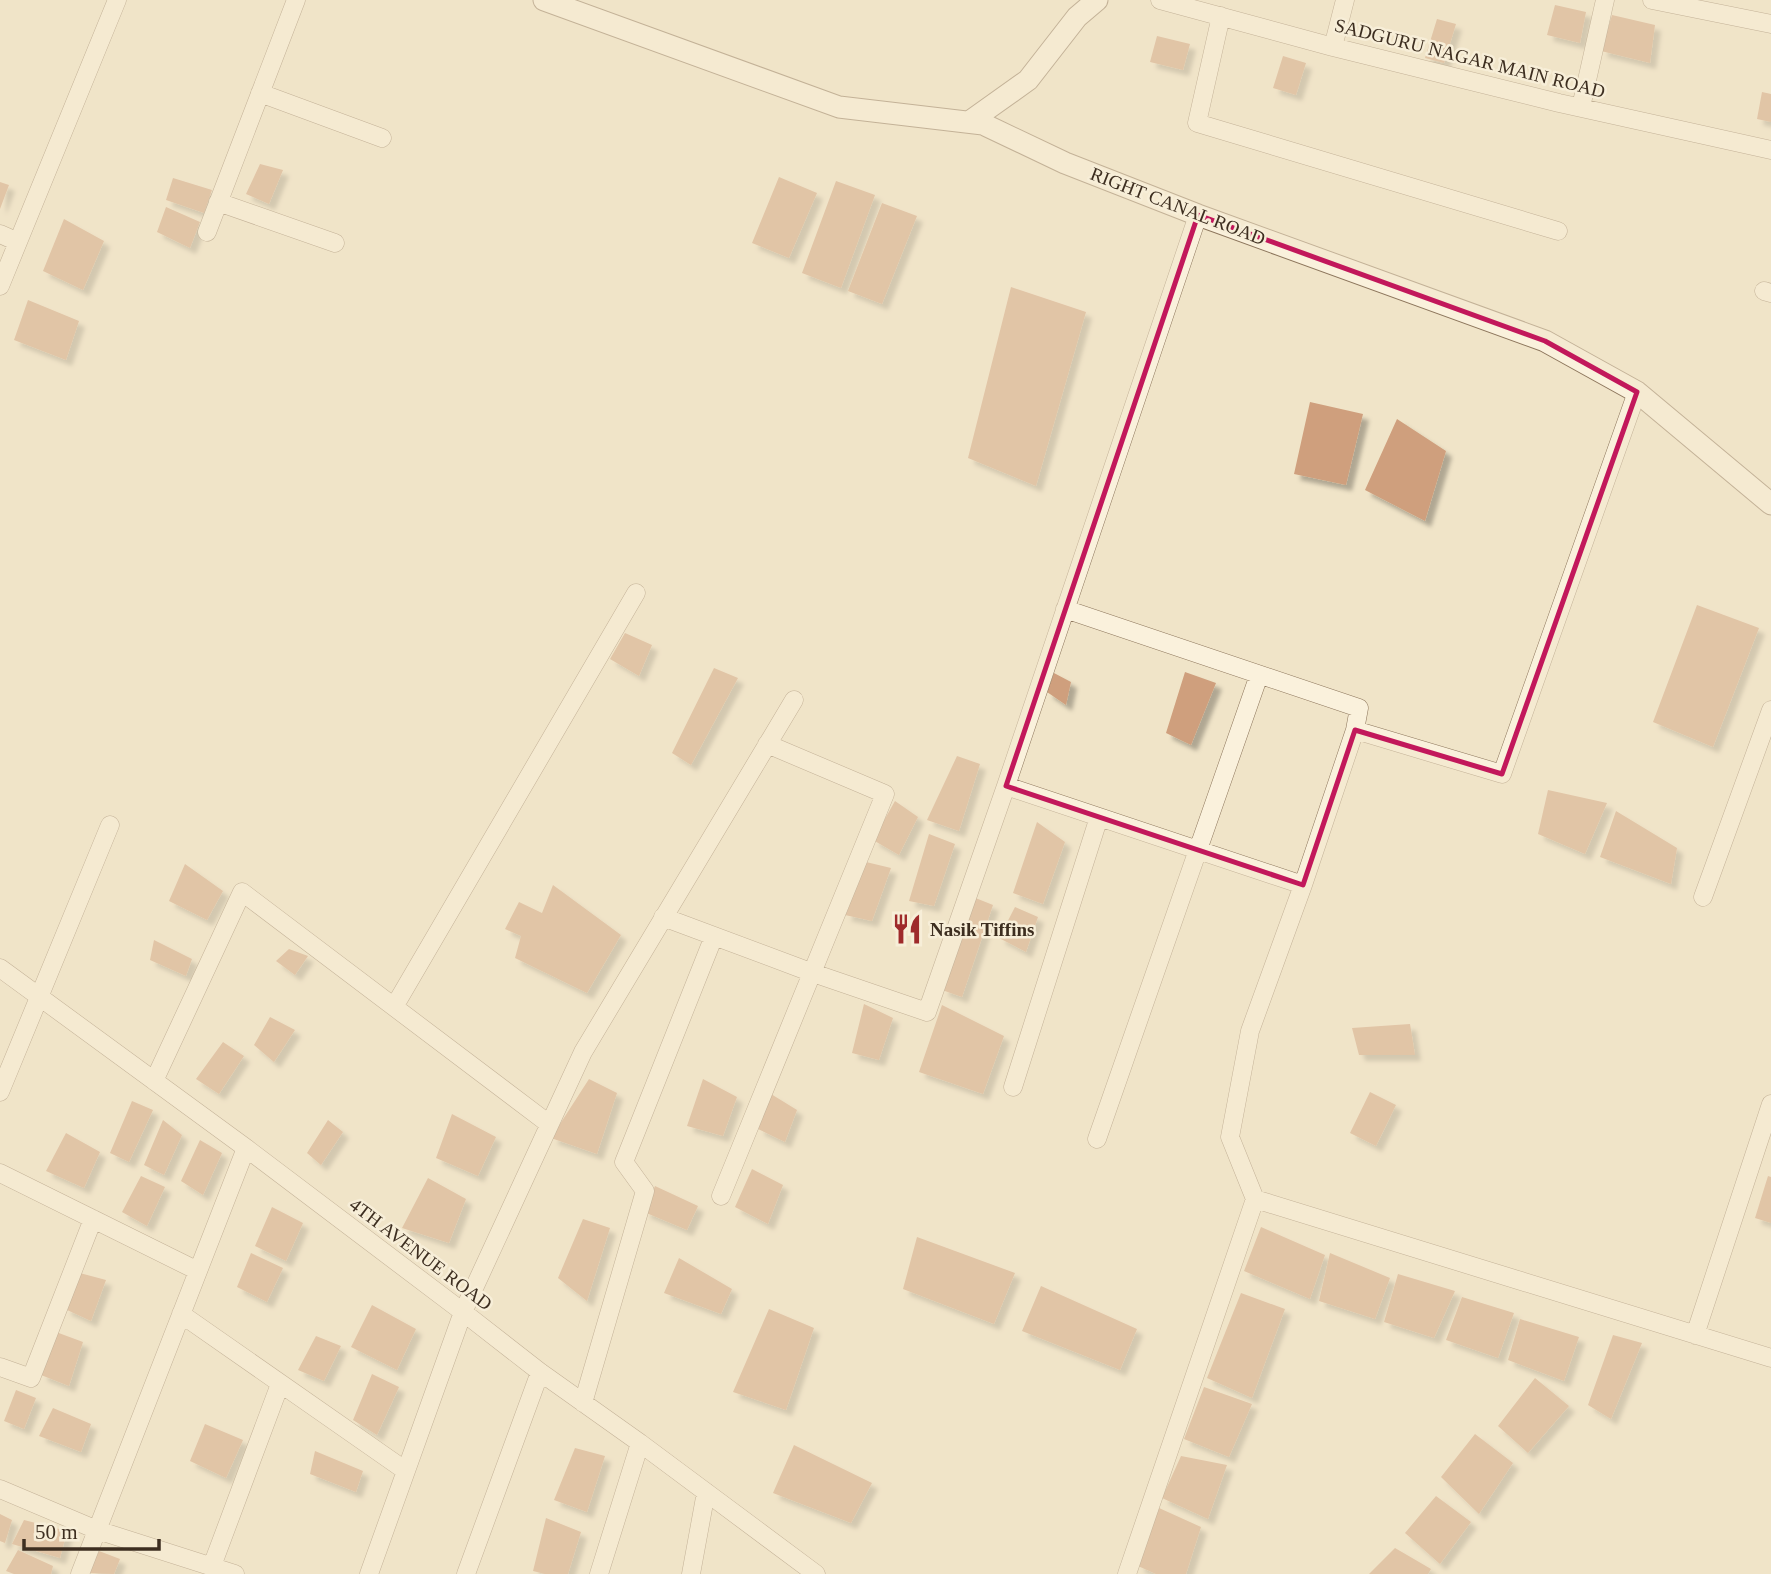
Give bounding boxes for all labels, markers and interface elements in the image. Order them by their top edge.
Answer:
street label: SADGURU NAGAR MAIN ROAD [1333,14,1607,102]
street label: RIGHT CANAL ROAD [1088,163,1268,249]
restaurant icon: Nasik Tiffins [890,912,924,946]
place label: Nasik Tiffins [930,919,1034,940]
street label: 4TH AVENUE ROAD [346,1194,496,1314]
scale bar [24,1508,159,1552]
text: 50 m [35,1520,78,1544]

